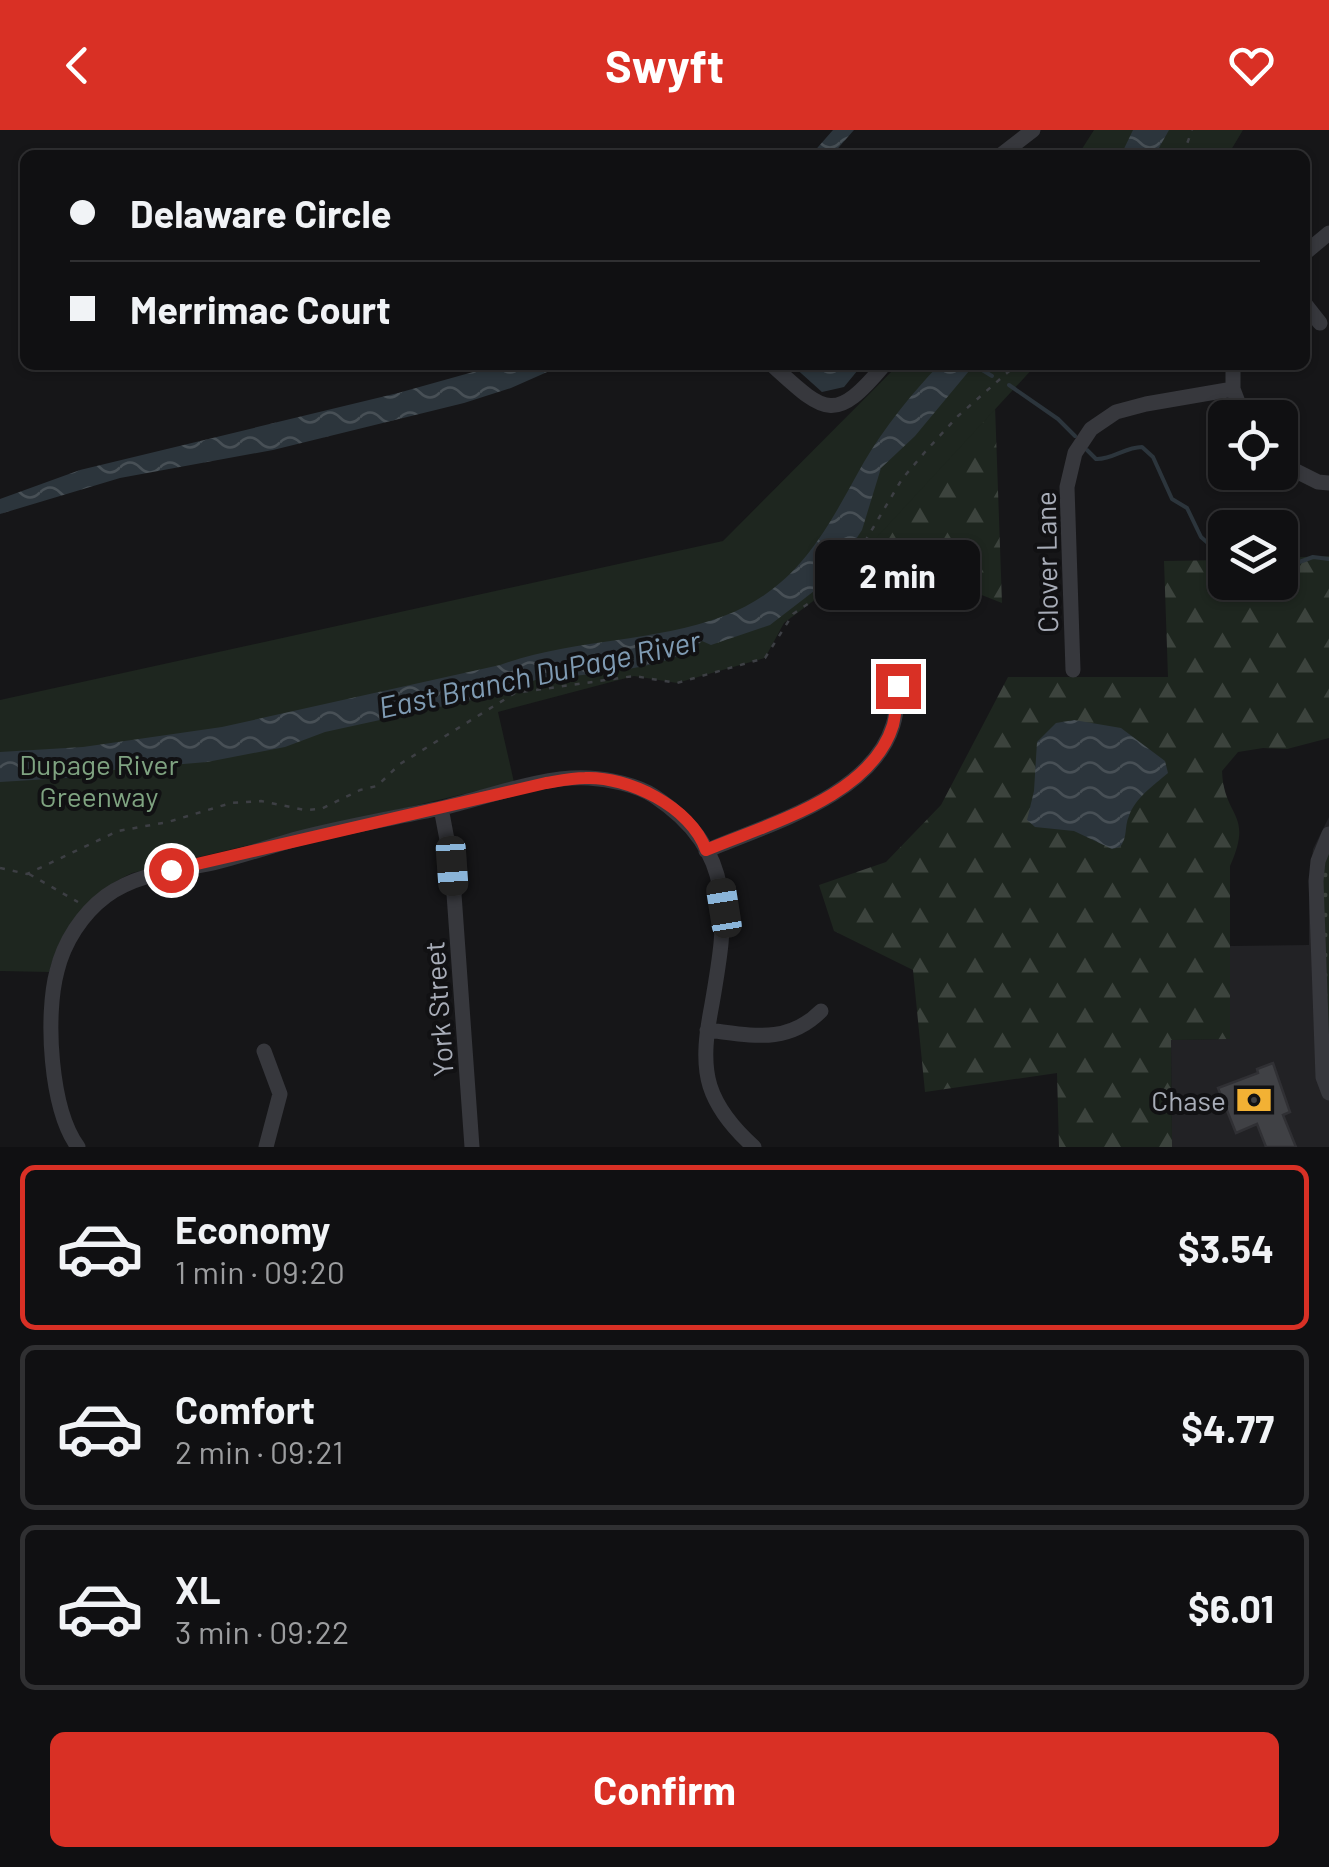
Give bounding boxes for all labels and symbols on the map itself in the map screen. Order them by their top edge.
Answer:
street label: Clover Lane [1028,491,1064,633]
callout: 2 min [816,541,980,611]
water label: East Branch DuPage River [375,621,704,725]
route end [876,664,921,709]
park label: Dupage River Greenway [19,747,179,813]
car [435,835,469,897]
route start [149,848,194,893]
car [704,876,744,940]
street label: York Street [416,940,460,1078]
bank icon: Chase [1235,1081,1273,1119]
place label: Chase [1151,1083,1226,1117]

